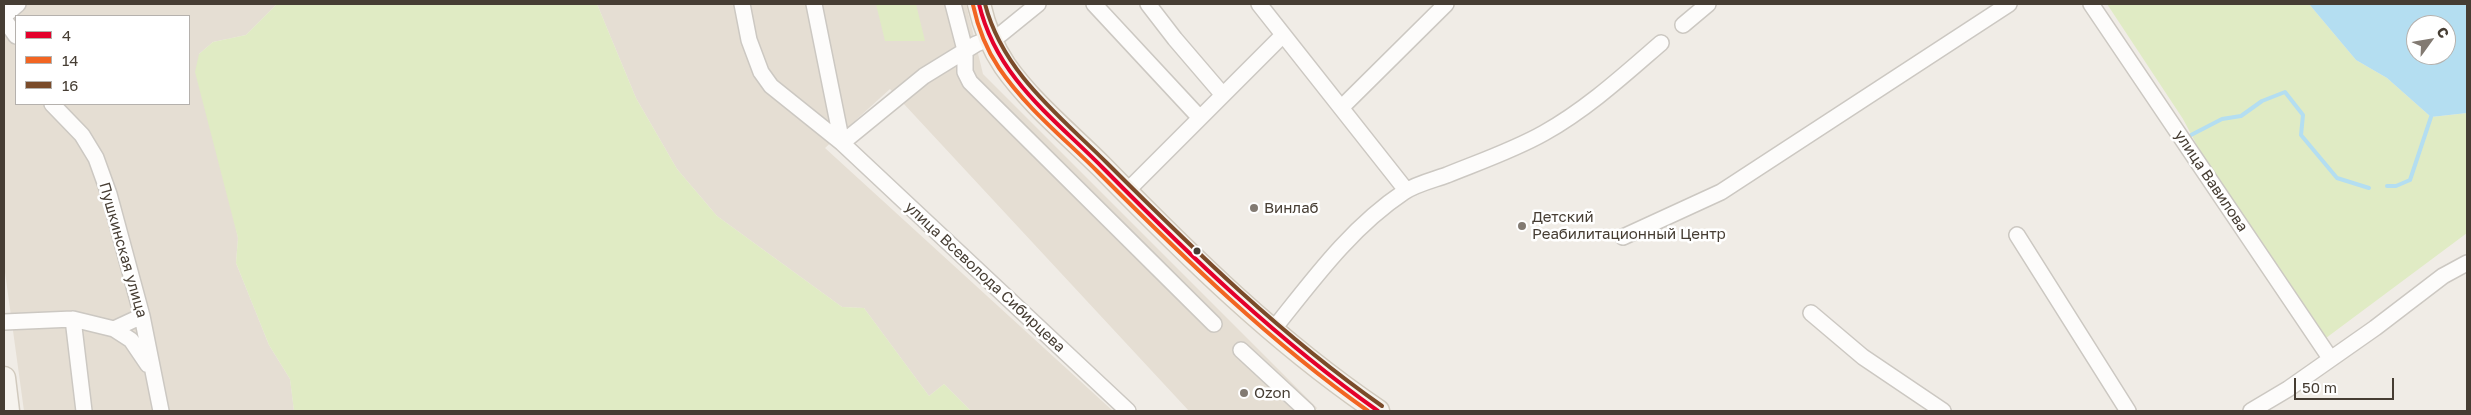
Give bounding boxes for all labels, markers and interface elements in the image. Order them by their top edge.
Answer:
legend [15,15,190,105]
north arrow [2406,15,2456,65]
text: С [2433,24,2453,41]
text: 4 [62,26,71,44]
text: 14 [62,51,78,69]
text: 16 [62,76,78,94]
street label: улица Вавилова [2170,127,2252,235]
street label: Пушкинская улица [95,180,151,320]
street label: улица Всеволода Сибирцева [901,198,1069,356]
place label: Винлаб [1264,199,1319,217]
marker: Винлаб [1248,202,1260,214]
place label: Детский Реабилитационный Центр [1532,208,1726,243]
marker: Детский Реабилитационный Центр [1516,220,1528,232]
unlabelled marker [1192,246,1202,256]
scale bar [2296,368,2396,400]
text: 50 m [2302,378,2337,396]
place label: Ozon [1254,384,1291,402]
marker: Ozon [1238,387,1250,399]

